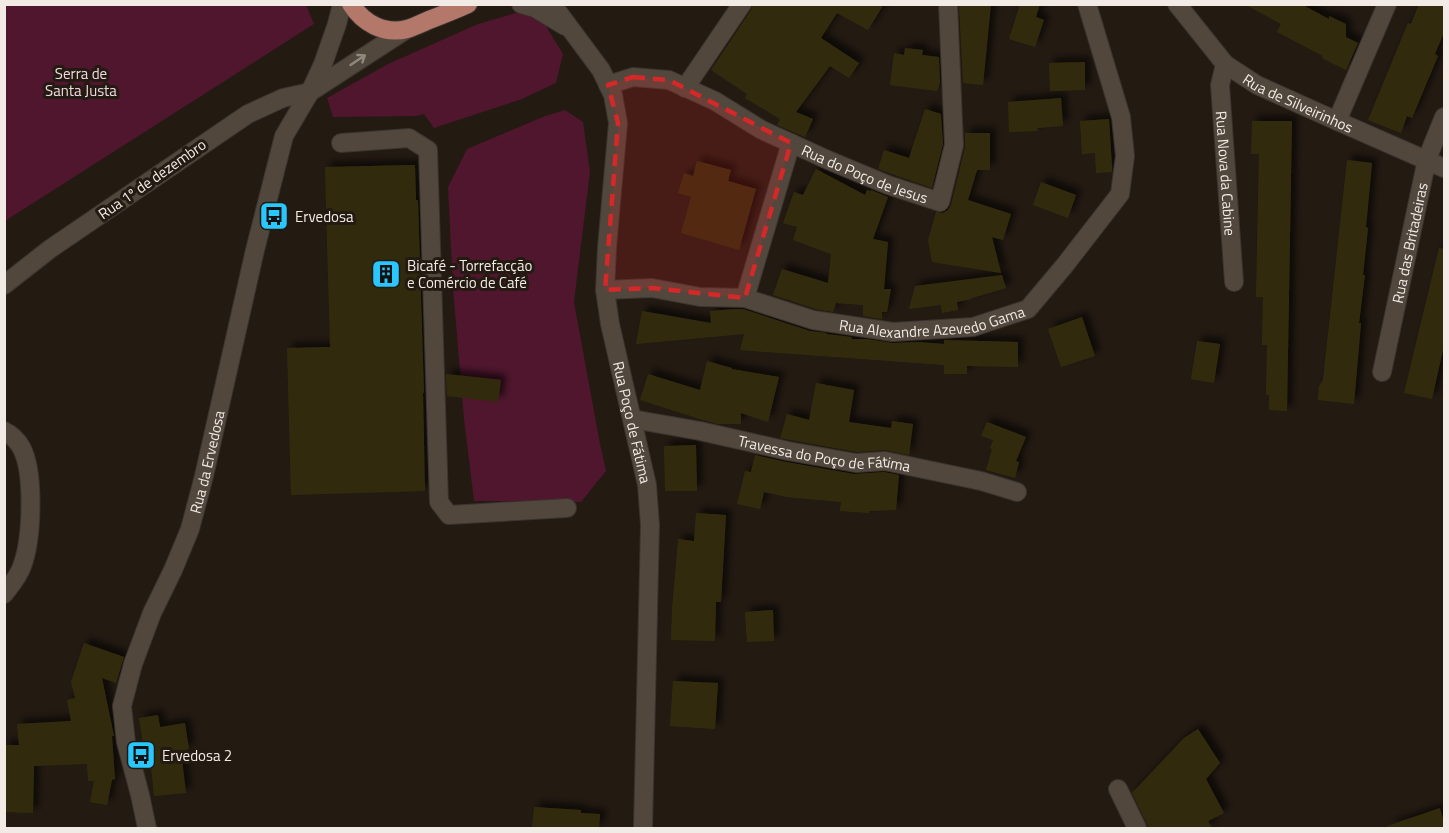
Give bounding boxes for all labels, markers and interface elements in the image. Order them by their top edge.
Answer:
one-way arrow [349,54,366,66]
park label: Serra de Santa Justa [45,62,117,102]
street label: Rua de Silveirinhos [1238,67,1357,138]
street label: Rua Nova da Cabine [1210,110,1242,236]
street label: Rua 1º de dezembro [93,133,211,225]
street label: Rua do Poço de Jesus [798,138,931,209]
street label: Rua das Britadeiras [1385,180,1433,305]
bus stop icon: Ervedosa [258,200,290,232]
place label: Ervedosa [295,205,354,228]
place label: Bicafé - Torrefacção e Comércio de Café [407,254,532,294]
building icon: Bicafé - Torrefacção e Comércio de Café [370,258,402,290]
street label: Rua Alexandre Azevedo Gama [838,299,1028,343]
street label: Rua Poço de Fátima [607,359,658,486]
street label: Rua da Ervedosa [183,408,230,516]
street label: Travessa do Poço de Fátima [736,429,913,478]
bus stop icon: Ervedosa 2 [125,739,157,771]
place label: Ervedosa 2 [162,744,232,767]

